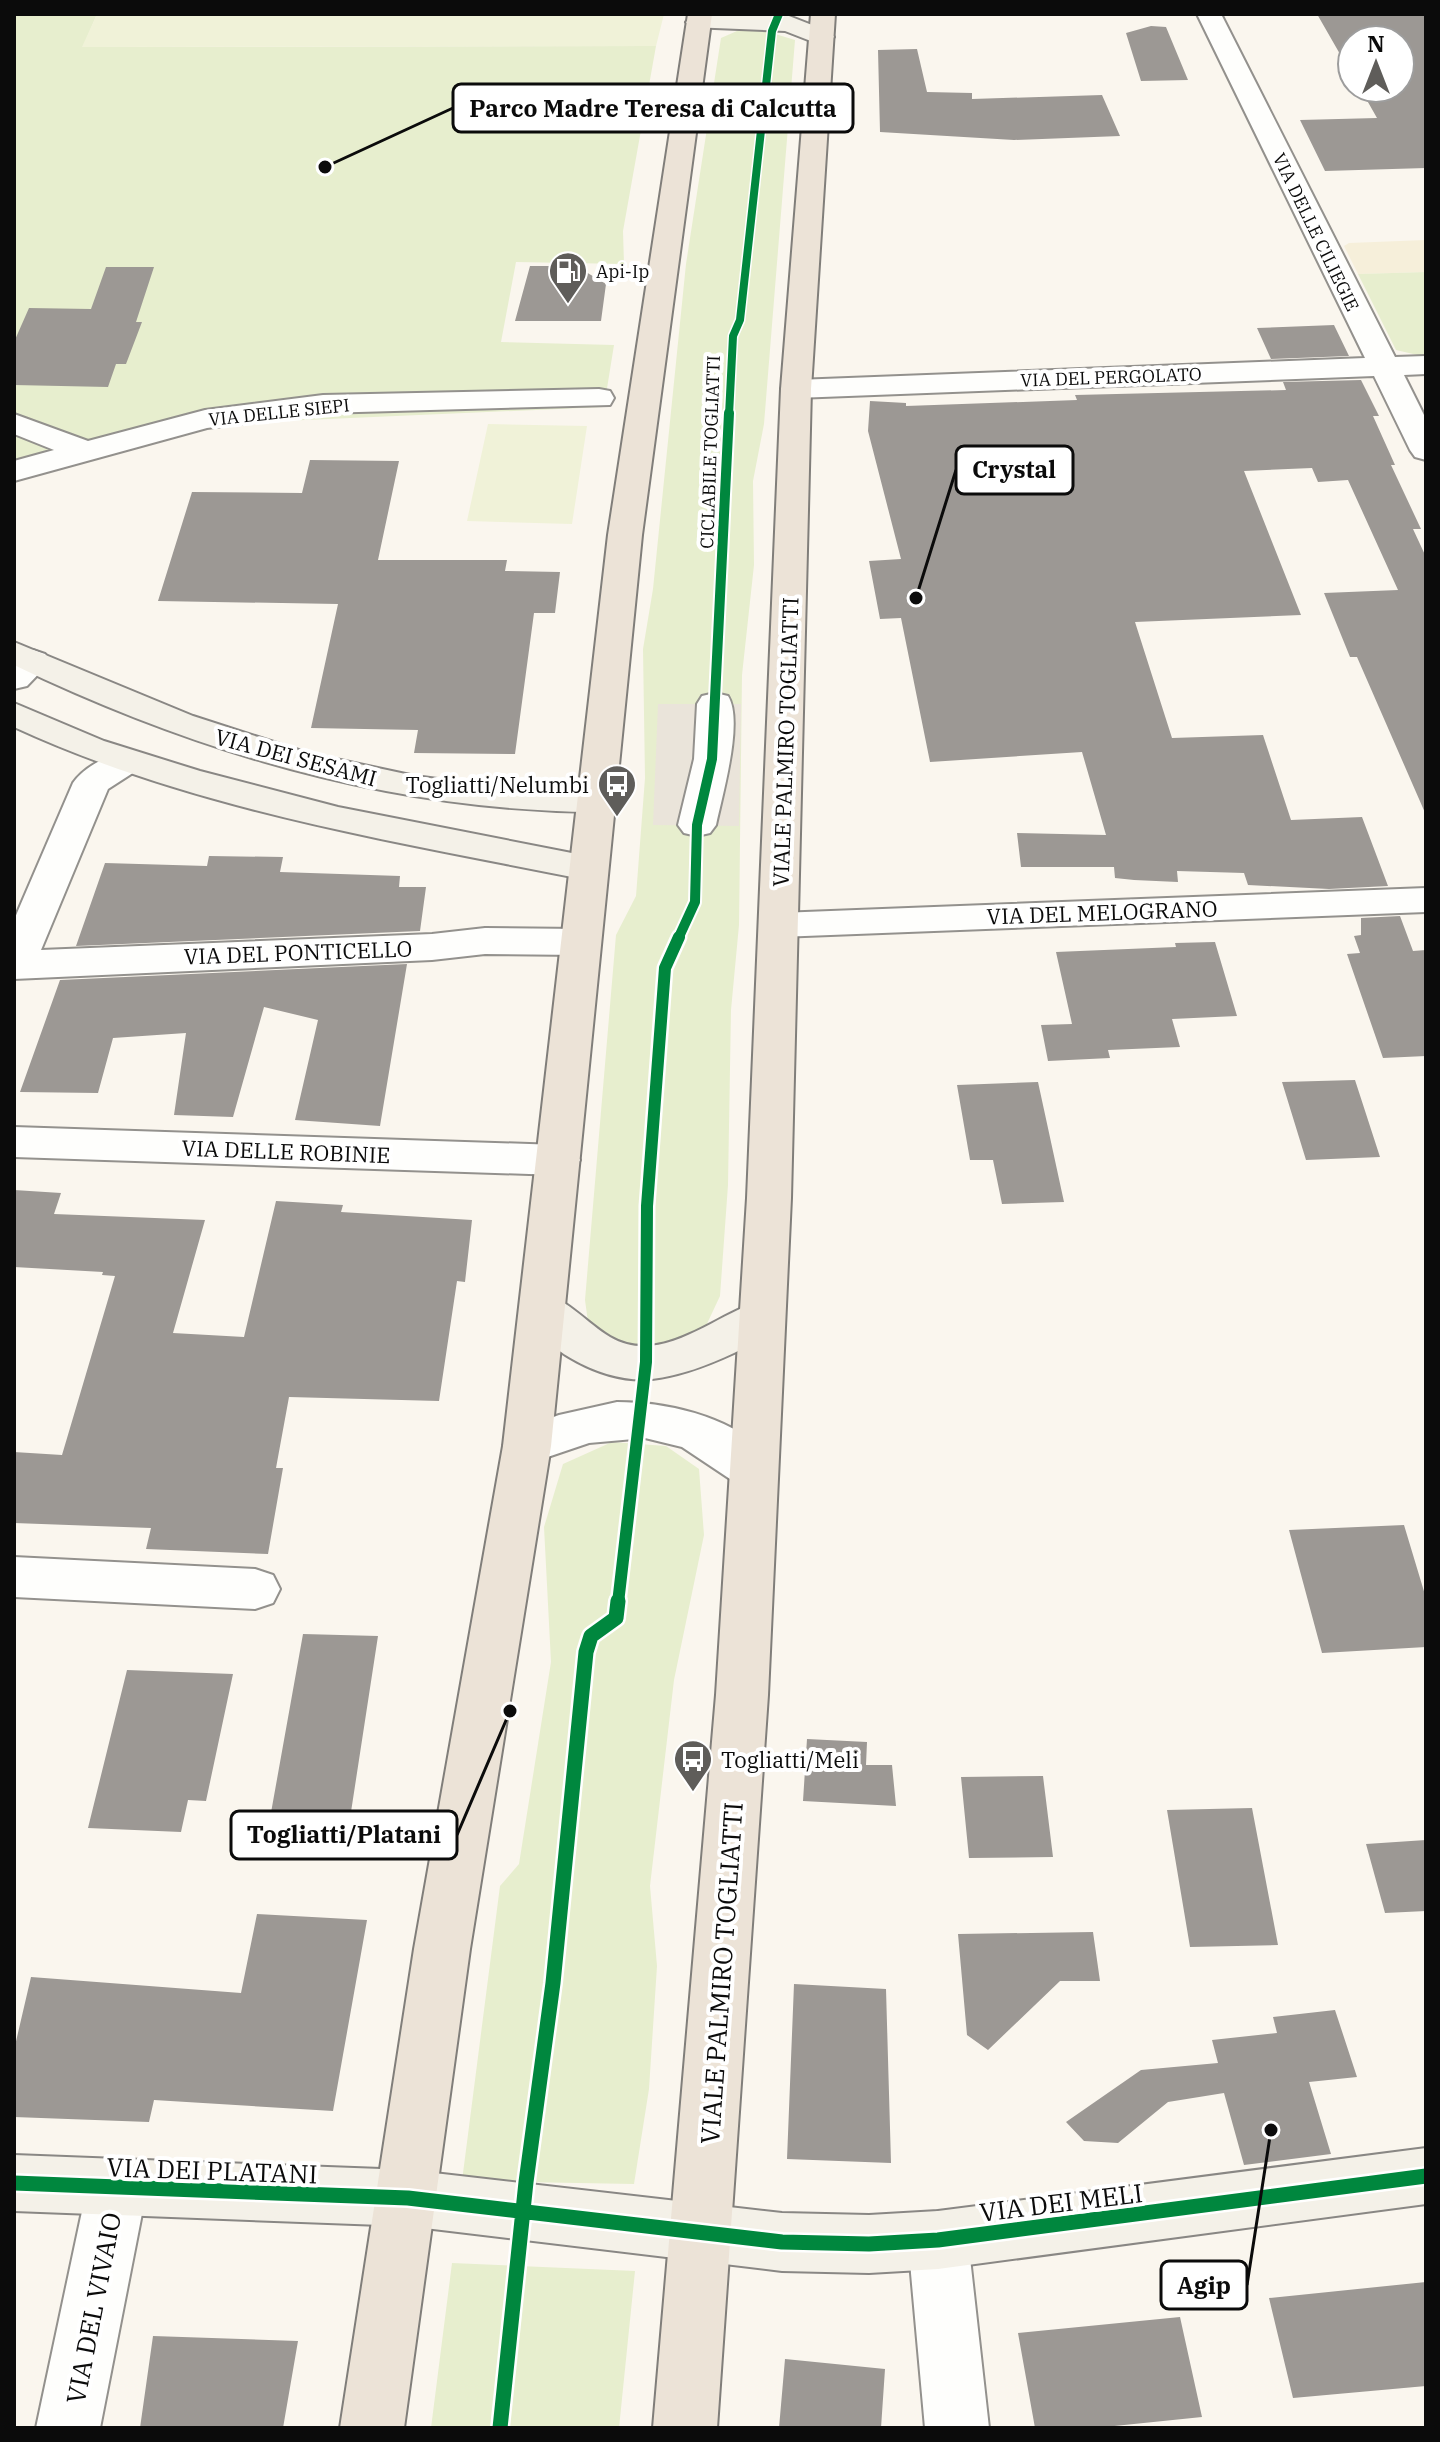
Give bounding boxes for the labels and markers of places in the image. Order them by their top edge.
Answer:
callout: Parco Madre Teresa di Calcutta [453,84,853,132]
fuel station icon: Api-Ip [547,250,589,305]
place label: Api-Ip [596,260,649,283]
callout: Crystal [956,446,1073,494]
bus stop icon: Togliatti/Nelumbi [596,763,638,818]
place label: Togliatti/Nelumbi [406,770,589,799]
bus stop icon: Togliatti/Meli [672,1738,714,1793]
place label: Togliatti/Meli [721,1745,859,1774]
callout: Togliatti/Platani [231,1811,457,1859]
callout: Agip [1161,2261,1247,2309]

